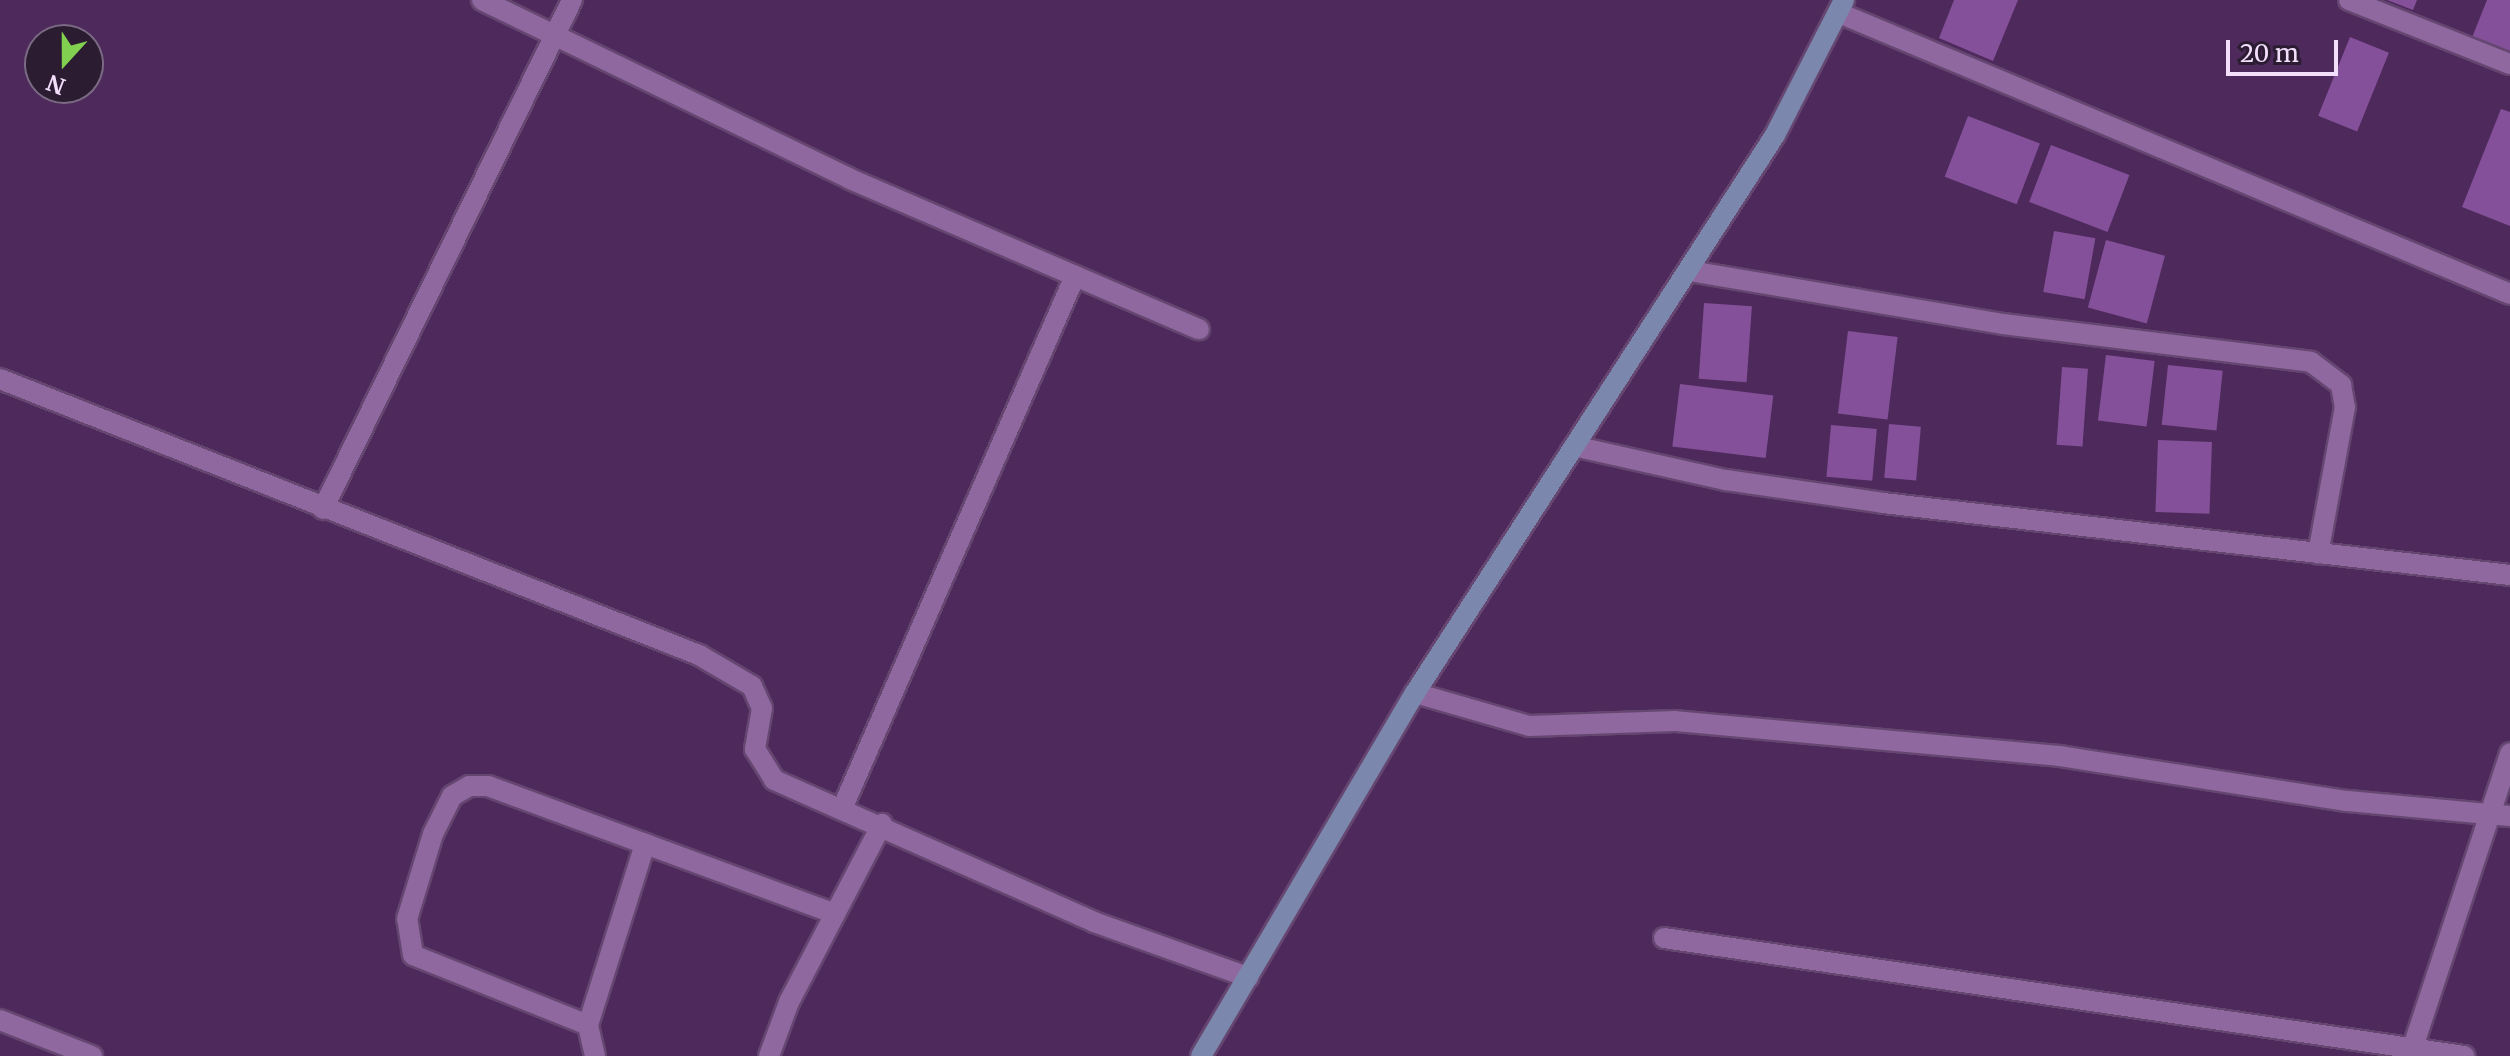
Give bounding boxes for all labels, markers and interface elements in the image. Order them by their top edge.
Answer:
north arrow [24,24,104,104]
scale bar [2230,24,2342,74]
text: 20 m [2240,38,2299,69]
text: N [43,68,69,101]

